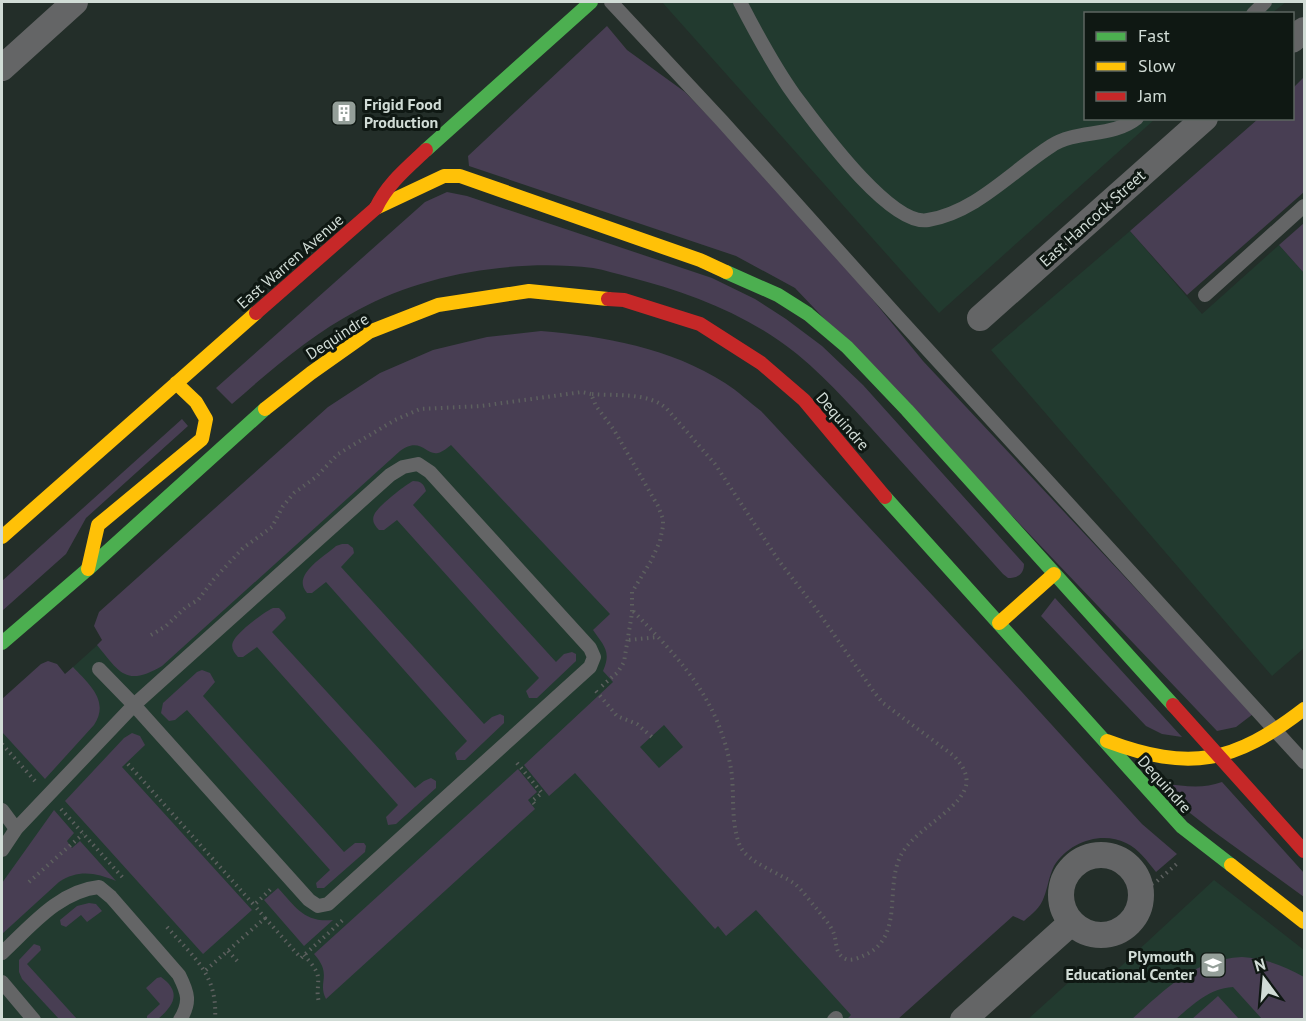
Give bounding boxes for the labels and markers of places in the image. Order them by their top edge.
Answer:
place label: Frigid Food Production [364,94,442,132]
building icon: Frigid Food Production [329,98,359,128]
place label: Plymouth Educational Center [1065,946,1194,984]
school or university icon: Plymouth Educational Center [1198,950,1228,980]

